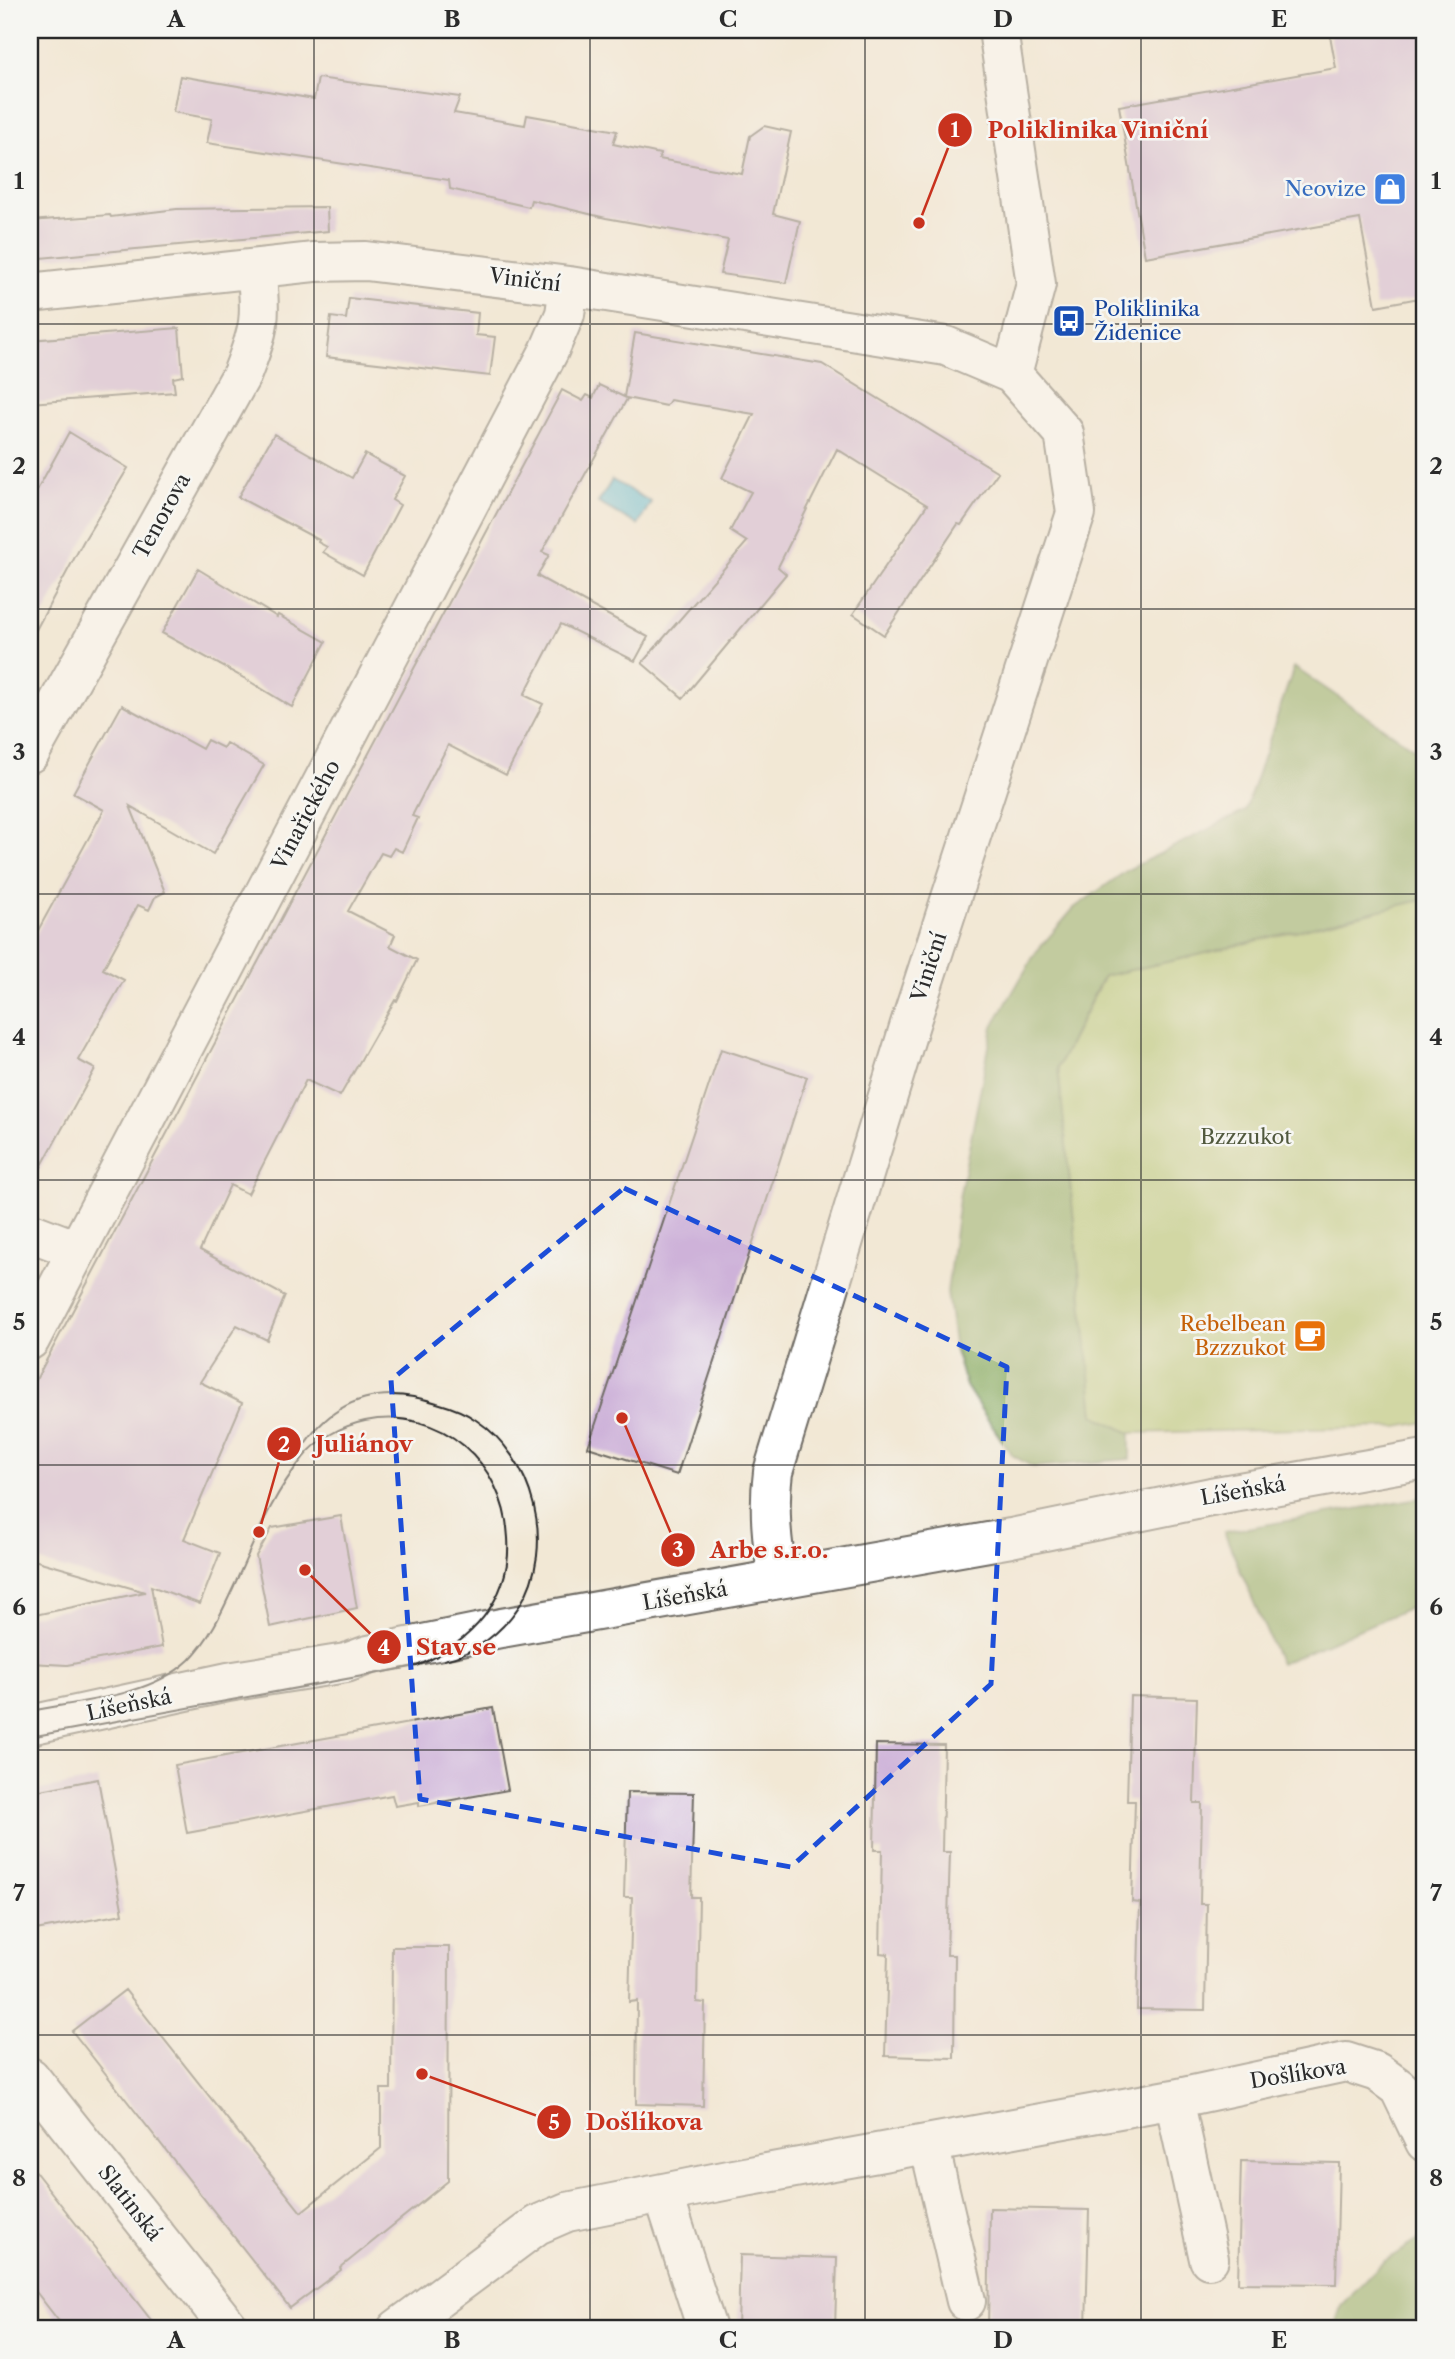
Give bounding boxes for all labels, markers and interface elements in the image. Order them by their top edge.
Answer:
text: A [166,5,186,33]
text: B [443,5,461,33]
text: C [719,5,737,33]
text: D [993,5,1013,33]
text: E [1271,5,1287,33]
callout: Poliklinika Viniční [938,108,1223,152]
text: Poliklinika Viniční [988,116,1208,144]
text: 1 [950,117,960,142]
text: 1 [14,167,25,195]
text: 1 [1431,167,1442,195]
shop icon: Neovize [1371,170,1409,208]
place label: Neovize [1285,176,1366,201]
street label: Viniční [487,263,562,296]
place label: Poliklinika Židenice [1094,296,1201,345]
bus stop icon: Poliklinika Židenice [1050,302,1088,340]
text: 2 [12,452,26,480]
text: 2 [1429,452,1443,480]
street label: Tenorova [128,468,196,563]
text: 3 [13,738,26,766]
text: 3 [1430,738,1443,766]
street label: Vinařického [266,755,345,875]
street label: Viniční [905,929,952,1006]
text: 4 [12,1023,26,1051]
text: 4 [1429,1023,1443,1051]
park label: Bzzzukot [1200,1124,1292,1149]
text: 5 [13,1308,25,1336]
text: 5 [1430,1308,1442,1336]
place label: Rebelbean Bzzzukot [1180,1311,1287,1360]
cafe icon: Rebelbean Bzzzukot [1291,1317,1329,1355]
callout: Juliánov [266,1422,427,1466]
text: Juliánov [311,1430,414,1458]
text: 2 [278,1432,290,1457]
street label: Líšeňská [1198,1471,1288,1510]
callout: Arbe s.r.o. [660,1528,842,1572]
text: Arbe s.r.o. [709,1536,828,1564]
text: 3 [672,1537,684,1562]
street label: Líšeňská [640,1576,730,1615]
text: 6 [12,1593,26,1621]
text: 6 [1429,1593,1443,1621]
callout: Stav se [367,1625,511,1669]
text: Stav se [416,1633,496,1661]
text: 4 [378,1635,390,1660]
street label: Líšeňská [84,1683,174,1726]
text: 7 [13,1879,25,1907]
text: 7 [1430,1879,1442,1907]
street label: Došlíkova [1248,2053,1349,2093]
callout: Došlíkova [536,2100,717,2144]
text: Došlíkova [585,2108,703,2136]
text: 5 [548,2110,560,2135]
street label: Slatinská [93,2160,168,2246]
text: 8 [12,2164,26,2192]
text: 8 [1429,2164,1443,2192]
text: A [166,2326,186,2354]
text: B [443,2326,461,2354]
text: C [719,2326,737,2354]
text: D [993,2326,1013,2354]
text: E [1271,2326,1287,2354]

